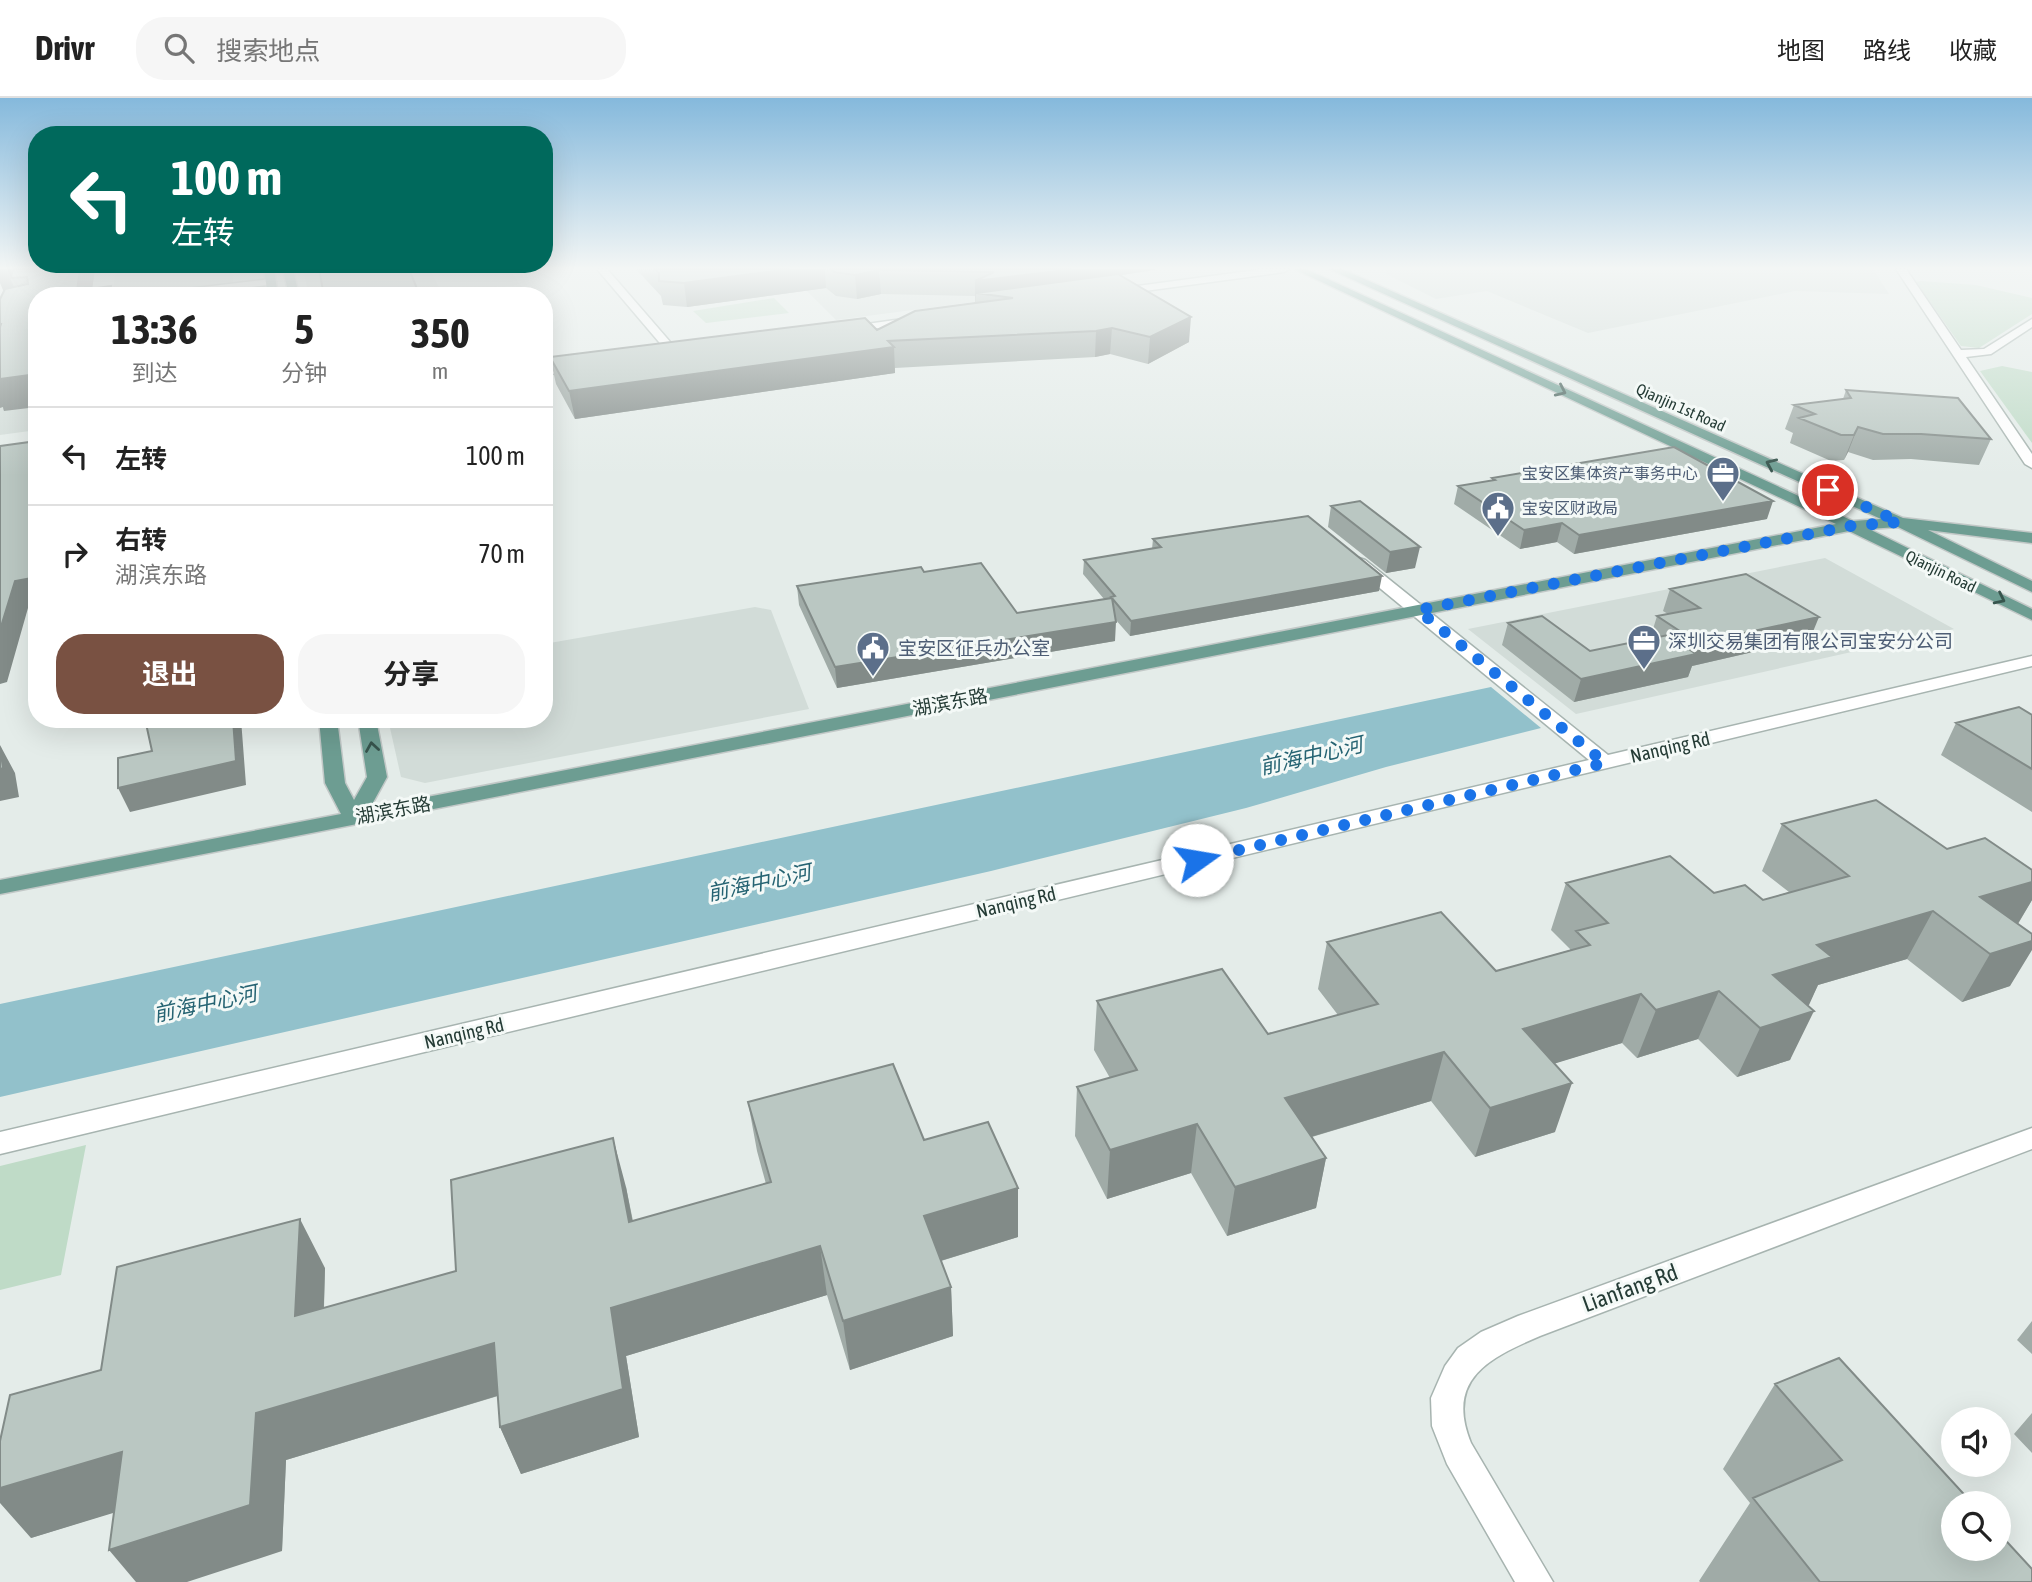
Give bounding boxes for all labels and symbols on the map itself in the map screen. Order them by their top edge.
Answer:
street label: Qianjin 1st Road [1633,379,1729,436]
one-way arrow [1554,383,1566,397]
office icon: 宝安区集体资产事务中心 [1704,454,1742,503]
one-way arrow [1766,458,1778,472]
pin [1798,460,1858,520]
place label: 宝安区集体资产事务中心 [1522,464,1698,482]
public building icon: 宝安区财政局 [1479,489,1517,538]
place label: 宝安区财政局 [1522,499,1618,517]
street label: Qianjin Road [1902,546,1979,597]
one-way arrow [1993,591,2005,605]
office icon: 深圳交易集团有限公司宝安分公司 [1625,622,1663,671]
public building icon: 宝安区征兵办公室 [854,629,892,678]
place label: 深圳交易集团有限公司宝安分公司 [1668,630,1953,652]
place label: 宝安区征兵办公室 [898,637,1050,659]
street label: 湖滨东路 [911,684,989,720]
street label: Nanqing Rd [1628,727,1712,767]
water label: 前海中心河 [1257,731,1369,779]
one-way arrow [365,741,380,753]
street label: 湖滨东路 [354,792,432,828]
position arrow [1160,823,1234,897]
water label: 前海中心河 [705,859,817,905]
street label: Nanqing Rd [974,882,1058,922]
water label: 前海中心河 [151,980,263,1026]
street label: Nanqing Rd [422,1013,506,1053]
street label: Lianfang Rd [1579,1259,1681,1317]

